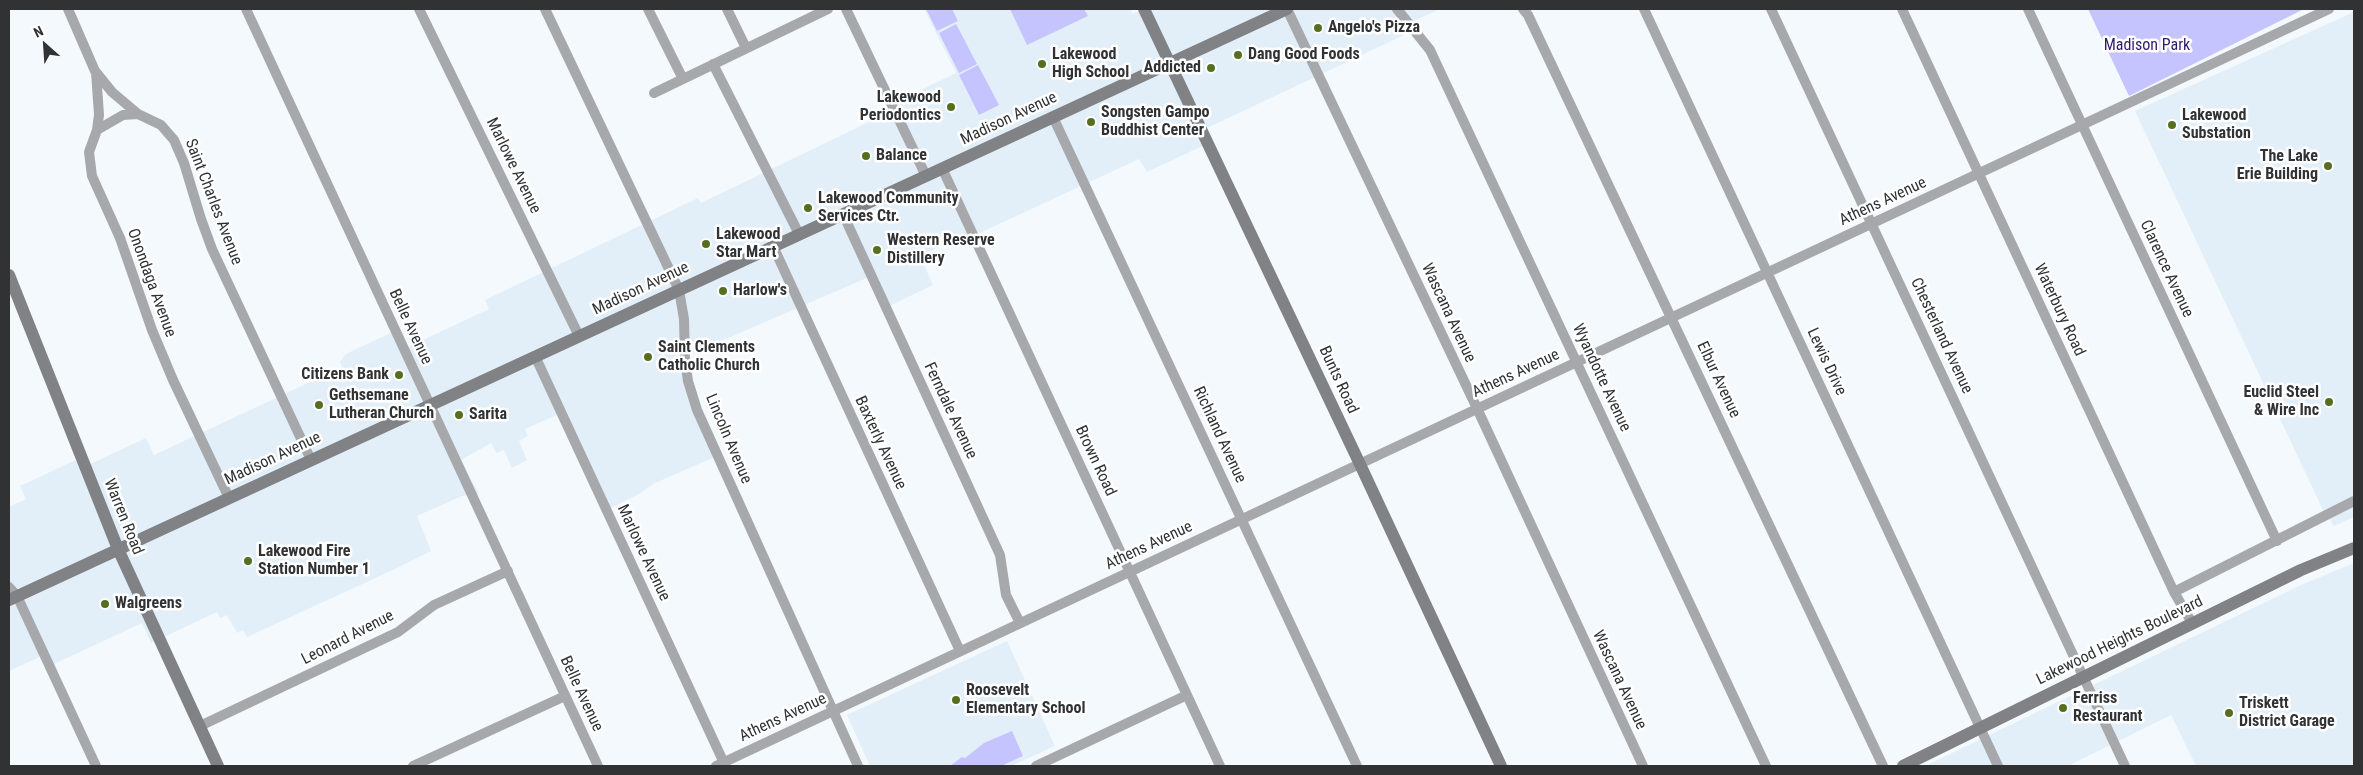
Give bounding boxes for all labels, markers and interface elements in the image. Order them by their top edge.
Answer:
place label: Angelo's Pizza [1328,18,1420,38]
north arrow [20,20,70,70]
text: N [31,22,46,41]
marker: Angelo's Pizza [1312,22,1324,34]
park label: Madison Park [2104,36,2190,56]
place label: Lakewood High School [1052,45,1129,83]
place label: Dang Good Foods [1248,45,1360,65]
marker: Dang Good Foods [1232,49,1244,61]
marker: Lakewood High School [1036,58,1048,70]
place label: Addicted [1144,58,1201,78]
marker: Addicted [1205,62,1217,74]
place label: Lakewood Periodontics [860,88,941,126]
street label: Madison Avenue [958,88,1060,150]
marker: Lakewood Periodontics [945,101,957,113]
place label: Songsten Gampo Buddhist Center [1101,103,1210,141]
place label: Lakewood Substation [2182,106,2251,144]
street label: Marlowe Avenue [482,115,544,217]
marker: Songsten Gampo Buddhist Center [1085,116,1097,128]
marker: Lakewood Substation [2166,119,2178,131]
street label: Saint Charles Avenue [180,136,246,268]
place label: Balance [876,146,927,166]
place label: The Lake Erie Building [2237,147,2318,185]
marker: Balance [860,150,872,162]
marker: The Lake Erie Building [2322,160,2334,172]
street label: Athens Avenue [1836,173,1930,231]
place label: Lakewood Community Services Ctr. [818,189,959,227]
marker: Lakewood Community Services Ctr. [802,202,814,214]
street label: Clarence Avenue [2135,217,2197,321]
place label: Lakewood Star Mart [716,225,780,263]
street label: Onondaga Avenue [122,226,180,340]
place label: Western Reserve Distillery [887,231,995,269]
marker: Lakewood Star Mart [700,238,712,250]
marker: Western Reserve Distillery [871,244,883,256]
street label: Madison Avenue [590,258,692,320]
street label: Wascana Avenue [1417,260,1479,366]
street label: Waterbury Road [2029,261,2089,359]
street label: Chesterland Avenue [1906,275,1976,397]
place label: Harlow's [733,281,787,301]
marker: Harlow's [717,285,729,297]
street label: Belle Avenue [384,286,436,368]
street label: Wyandotte Avenue [1568,321,1634,435]
street label: Lewis Drive [1802,325,1850,399]
place label: Saint Clements Catholic Church [658,338,760,376]
street label: Elbur Avenue [1692,339,1744,421]
street label: Bunts Road [1314,343,1362,417]
street label: Athens Avenue [1469,345,1563,403]
marker: Saint Clements Catholic Church [642,351,654,363]
street label: Ferndale Avenue [919,360,981,462]
place label: Citizens Bank [301,365,389,385]
marker: Citizens Bank [393,369,405,381]
place label: Euclid Steel & Wire Inc [2243,383,2319,421]
street label: Richland Avenue [1188,384,1250,486]
place label: Gethsemane Lutheran Church [329,386,434,424]
street label: Lincoln Avenue [700,391,756,487]
street label: Baxterly Avenue [850,393,910,493]
marker: Euclid Steel & Wire Inc [2323,396,2335,408]
marker: Gethsemane Lutheran Church [313,399,325,411]
place label: Sarita [469,405,507,425]
marker: Sarita [453,409,465,421]
street label: Brown Road [1070,423,1120,499]
street label: Madison Avenue [222,428,324,490]
street label: Warren Road [99,476,147,558]
street label: Marlowe Avenue [612,502,674,604]
street label: Athens Avenue [1102,517,1196,575]
place label: Lakewood Fire Station Number 1 [258,542,370,580]
marker: Lakewood Fire Station Number 1 [242,555,254,567]
street label: Lakewood Heights Boulevard [2034,592,2206,690]
place label: Walgreens [115,594,182,614]
marker: Walgreens [99,598,111,610]
street label: Leonard Avenue [299,607,397,669]
street label: Wascana Avenue [1588,627,1650,733]
street label: Belle Avenue [555,653,607,735]
place label: Roosevelt Elementary School [966,681,1085,719]
street label: Athens Avenue [736,689,830,747]
place label: Ferriss Restaurant [2073,689,2142,727]
marker: Roosevelt Elementary School [950,694,962,706]
place label: Triskett District Garage [2239,694,2335,732]
marker: Ferriss Restaurant [2057,702,2069,714]
marker: Triskett District Garage [2223,707,2235,719]

